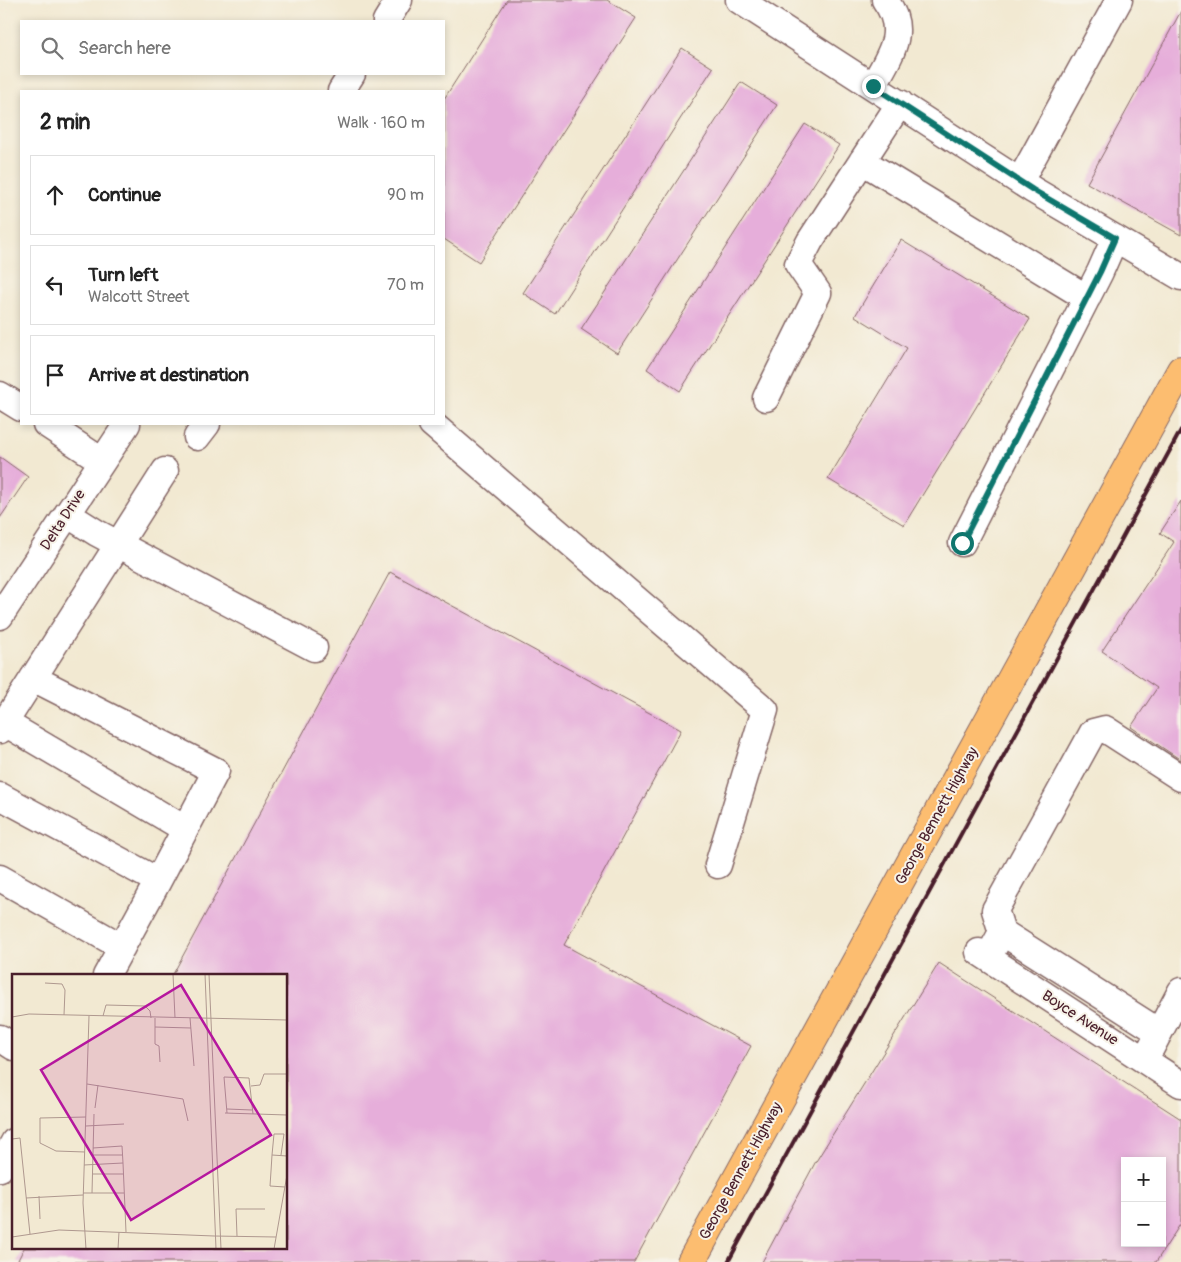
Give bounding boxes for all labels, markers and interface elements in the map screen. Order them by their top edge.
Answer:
search box [20,20,445,75]
icon: search [38,34,66,62]
text: Search here [78,36,171,60]
route end [862,75,885,98]
text: 2 min [40,109,90,136]
text: Walk · 160 m [337,113,425,133]
icon: ahead [41,181,69,209]
text: Continue [88,183,161,207]
text: 90 m [387,185,424,205]
text: Turn left [88,263,158,287]
icon: left [41,271,69,299]
text: 70 m [387,275,424,295]
text: Walcott Street [88,287,189,307]
icon: arrive [41,361,69,389]
text: Arrive at destination [88,363,249,387]
street label: Delta Drive [36,486,90,554]
route start [951,532,974,555]
street label: George Bennett Highway [891,743,983,888]
inset map [12,974,288,1250]
street label: Boyce Avenue [1038,986,1122,1050]
street label: George Bennett Highway [695,1098,787,1243]
map controls [1121,1157,1166,1247]
button: + [1121,1157,1166,1202]
button: − [1121,1202,1166,1247]

